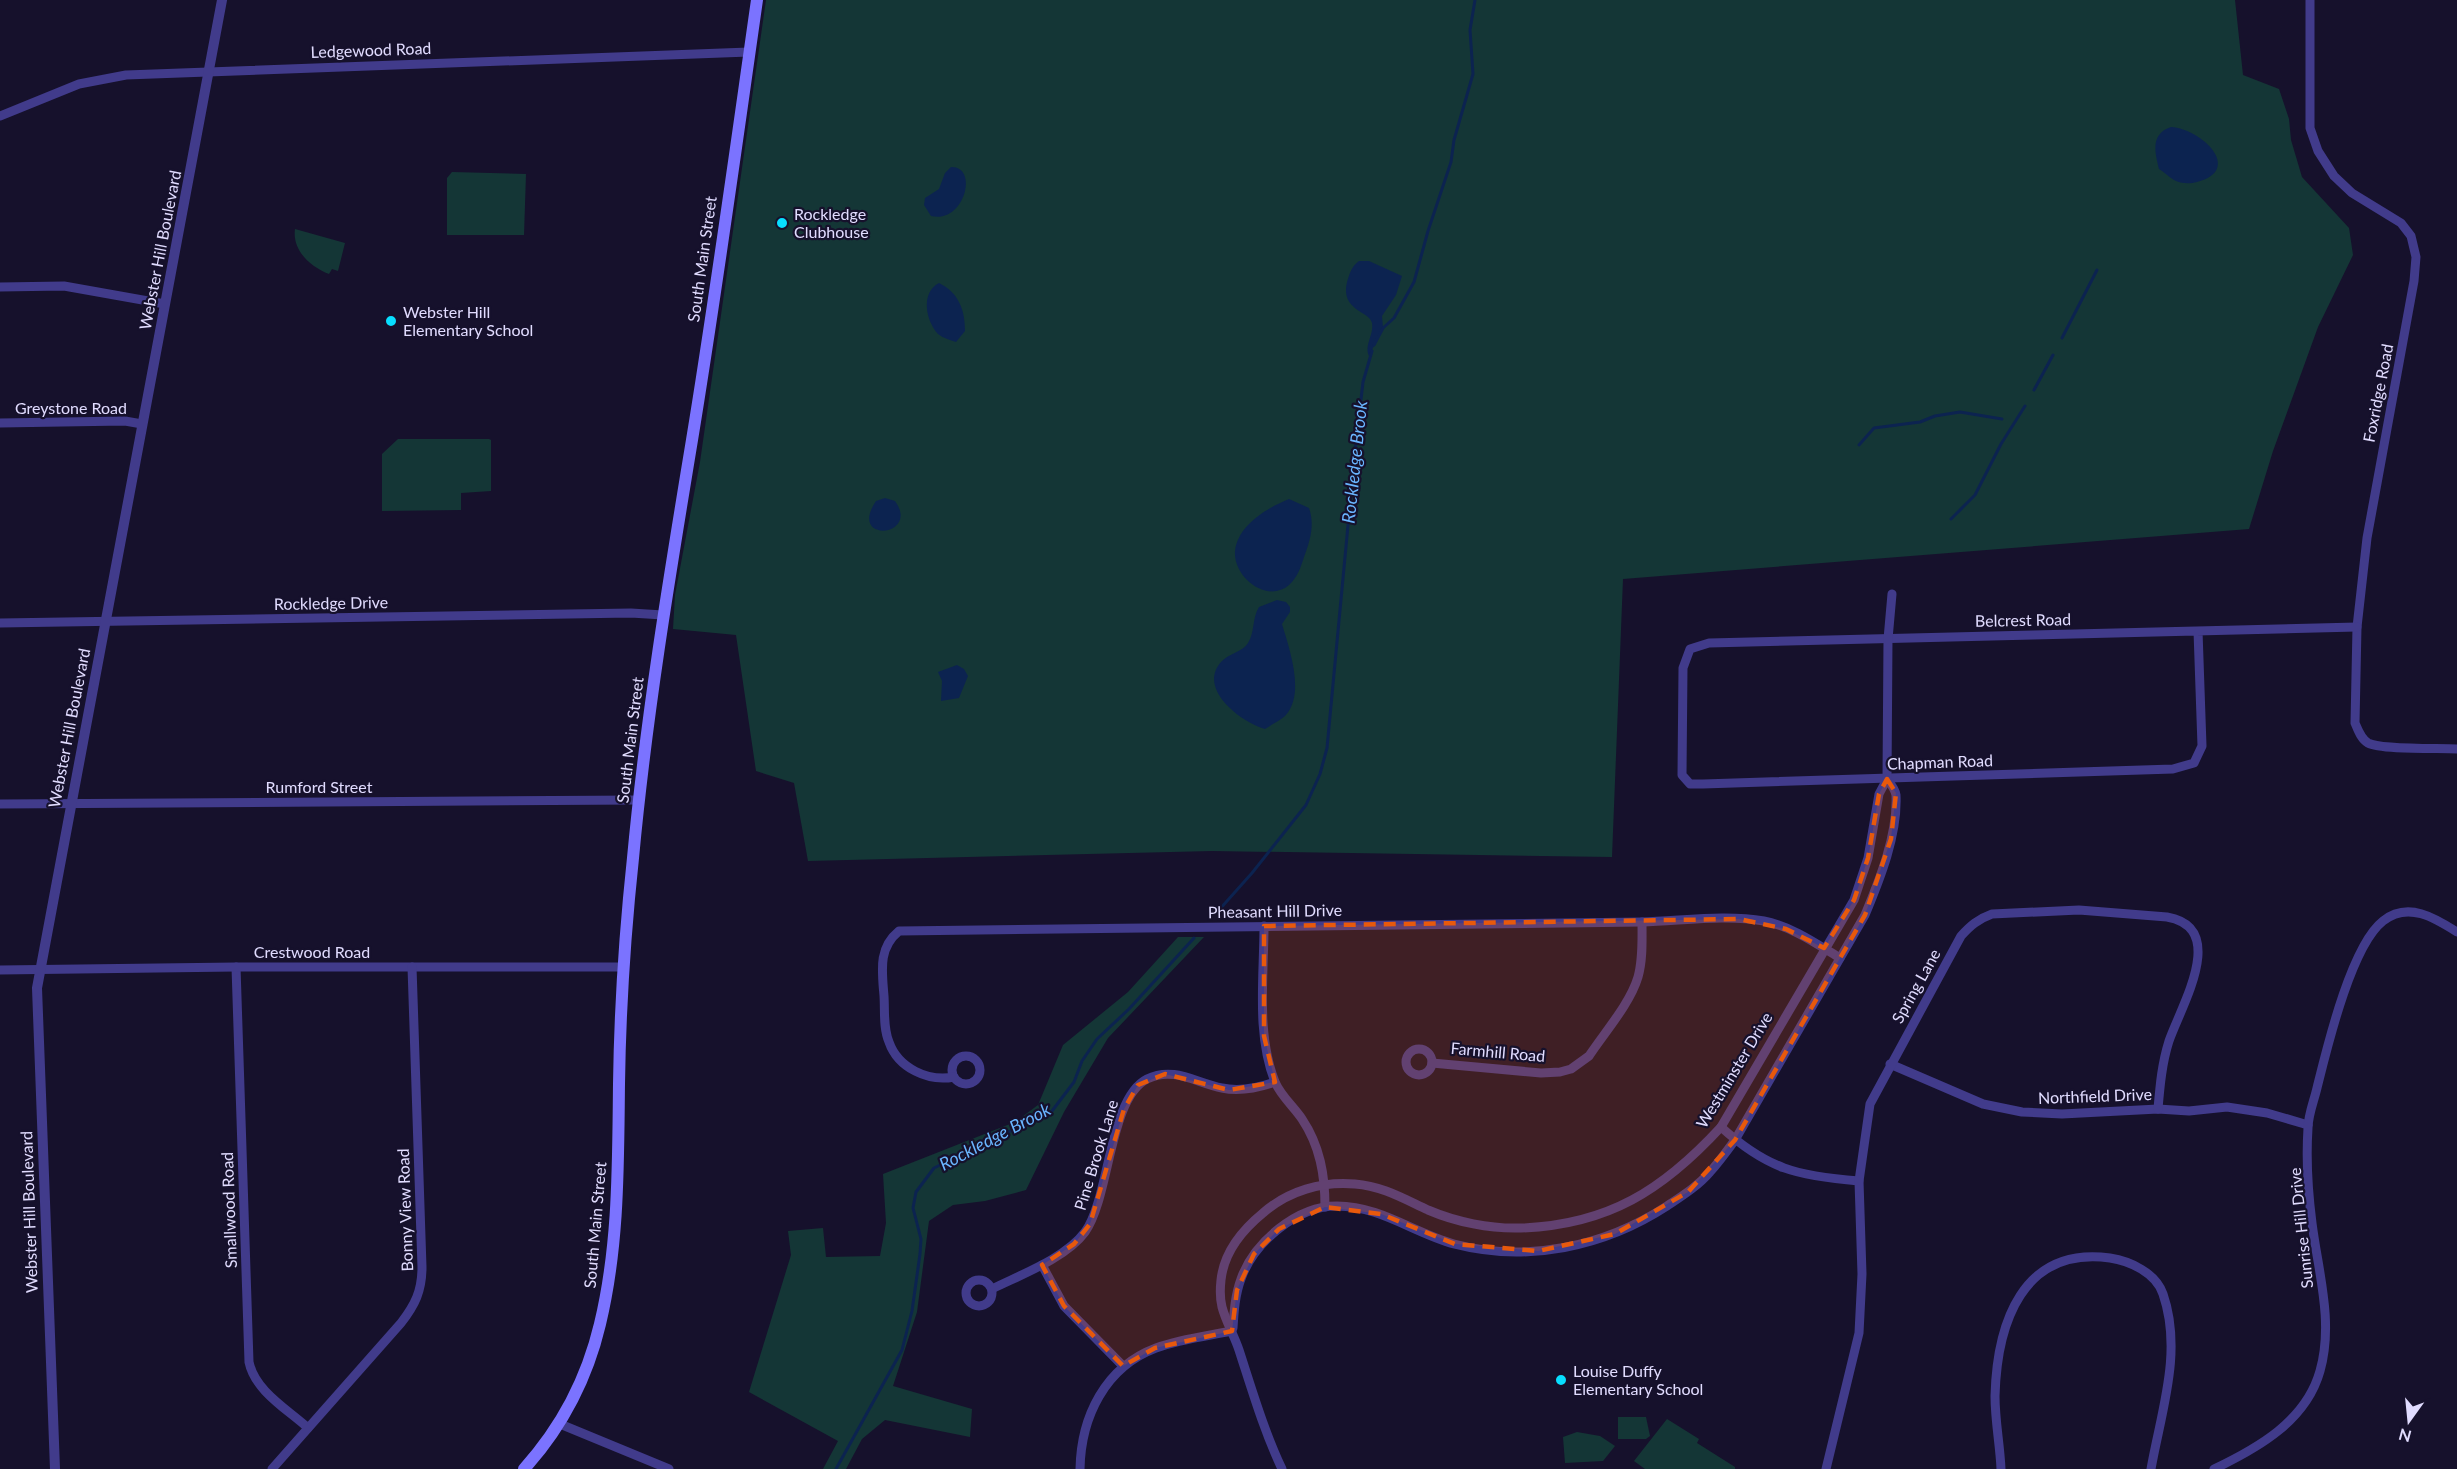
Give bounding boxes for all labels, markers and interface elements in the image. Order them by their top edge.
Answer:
street label: Ledgewood Road [310,38,432,61]
street label: Webster Hill Boulevard [135,169,184,331]
street label: South Main Street [683,194,720,323]
place label: Rockledge Clubhouse [794,204,869,241]
marker: Rockledge Clubhouse [775,216,789,230]
place label: Webster Hill Elementary School [403,302,533,339]
marker: Webster Hill Elementary School [384,314,398,328]
street label: Foxridge Road [2359,342,2396,444]
street label: Greystone Road [15,398,127,417]
water label: Rockledge Brook [1337,399,1371,524]
street label: Rockledge Drive [274,592,388,613]
street label: Belcrest Road [1975,609,2071,630]
street label: Webster Hill Boulevard [44,647,93,809]
street label: South Main Street [612,676,647,804]
street label: Chapman Road [1887,750,1993,773]
street label: Rumford Street [266,777,373,796]
street label: Pheasant Hill Drive [1208,900,1342,921]
street label: Crestwood Road [254,942,370,961]
street label: Spring Lane [1887,945,1944,1026]
street label: Westminster Drive [1692,1008,1776,1131]
street label: Farmhill Road [1450,1038,1546,1065]
street label: Northfield Drive [2038,1084,2152,1107]
water label: Rockledge Brook [935,1097,1054,1175]
street label: Pine Brook Lane [1070,1097,1121,1212]
street label: Webster Hill Boulevard [16,1131,41,1293]
street label: Bonny View Road [393,1148,416,1272]
street label: Smallwood Road [217,1152,240,1268]
street label: South Main Street [580,1161,610,1289]
street label: Sunrise Hill Drive [2285,1167,2316,1289]
place label: Louise Duffy Elementary School [1573,1361,1703,1398]
marker: Louise Duffy Elementary School [1554,1373,1568,1387]
north arrow [2379,1391,2439,1451]
text: N [2397,1425,2413,1447]

